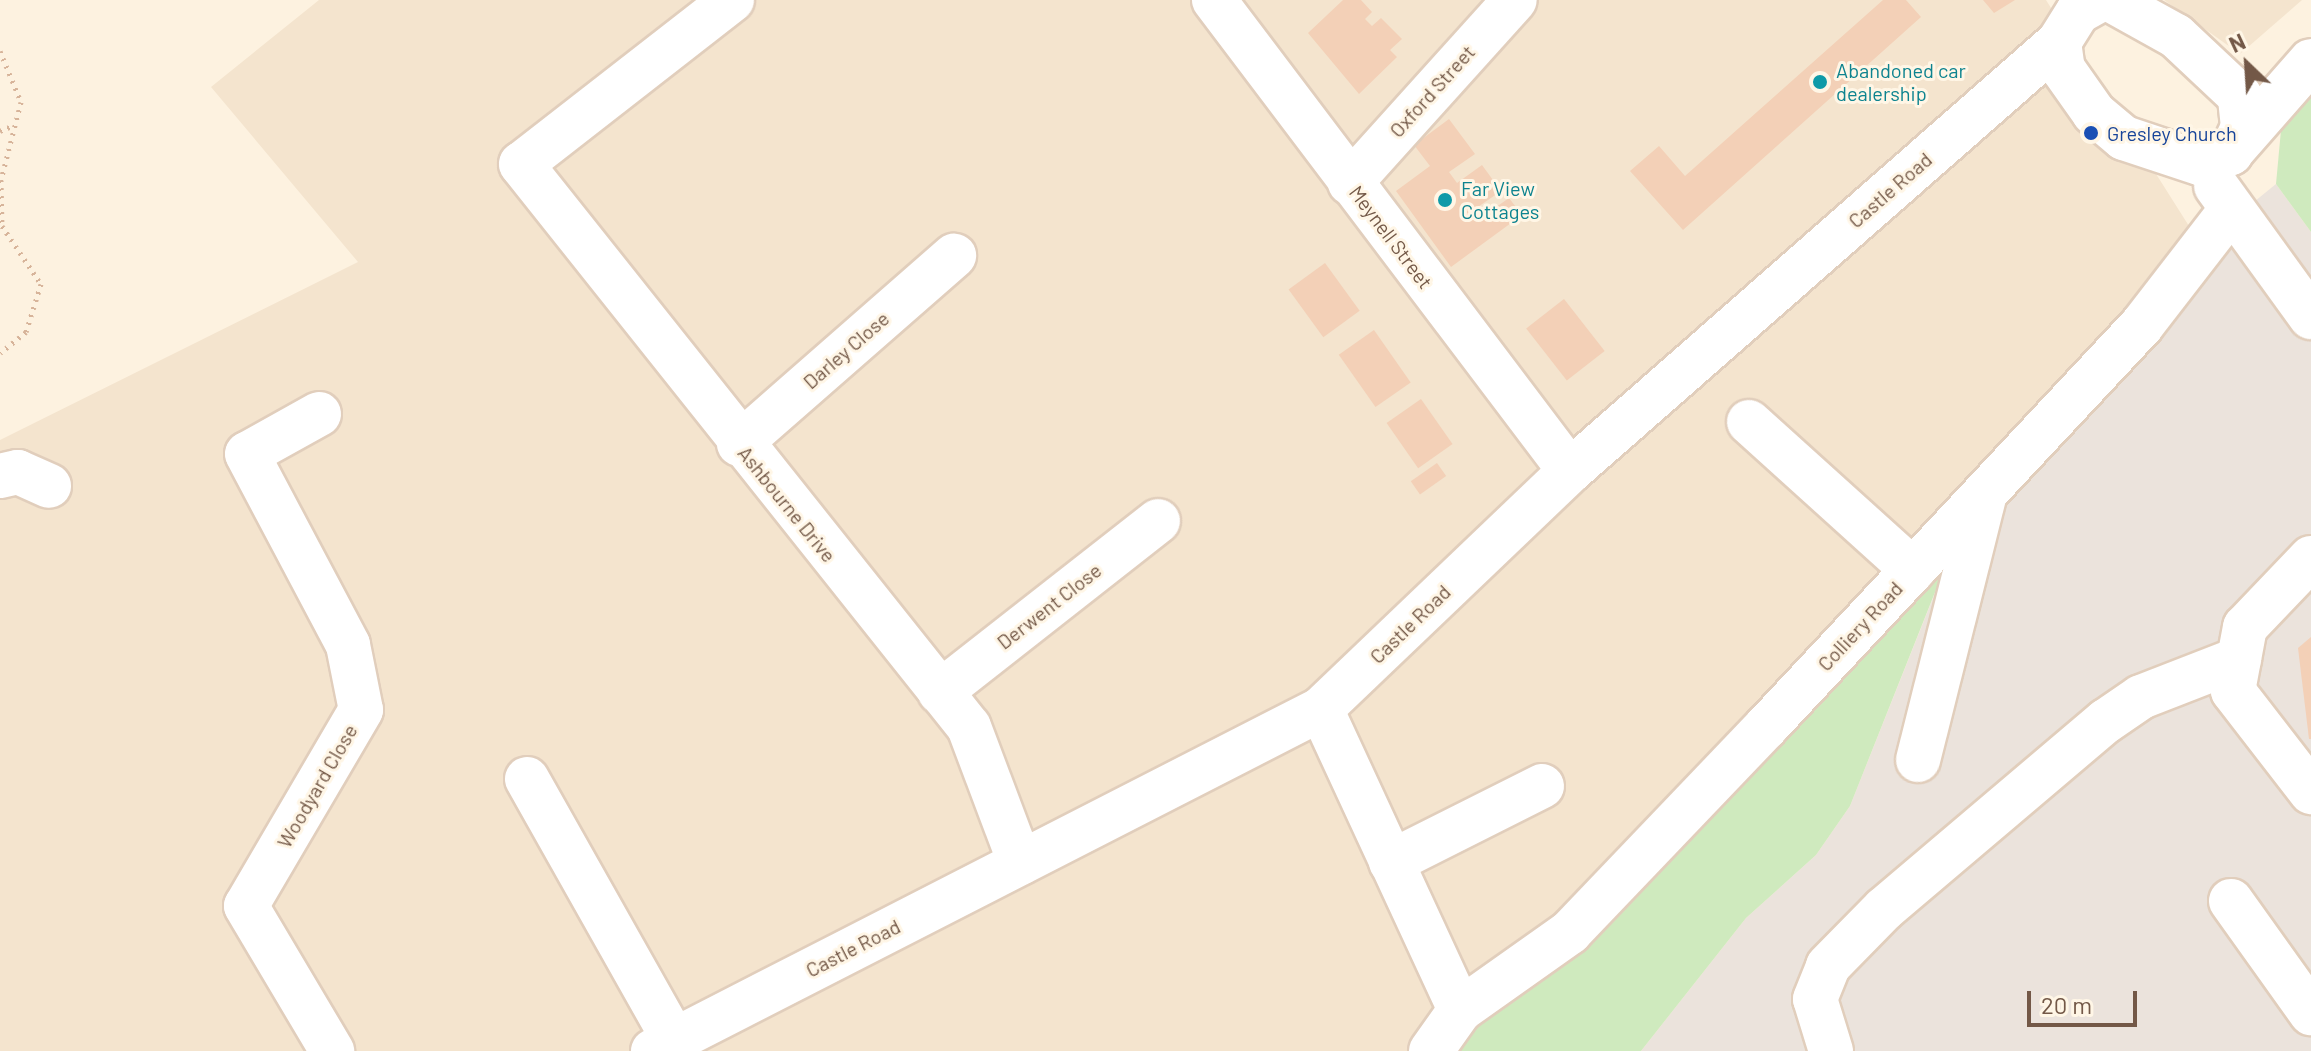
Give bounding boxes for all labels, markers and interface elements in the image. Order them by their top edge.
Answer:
north arrow [2207,24,2287,104]
text: N [2225,27,2249,57]
street label: Oxford Street [1384,40,1480,142]
place label: Abandoned car dealership [1836,58,1966,105]
marker: Abandoned car dealership [1811,73,1829,91]
place label: Gresley Church [2107,121,2237,145]
marker: Gresley Church [2082,124,2100,142]
street label: Castle Road [1843,147,1937,233]
place label: Far View Cottages [1461,176,1539,223]
street label: Meynell Street [1344,181,1438,293]
marker: Far View Cottages [1436,191,1454,209]
street label: Darley Close [798,306,894,394]
street label: Ashbourne Drive [733,441,841,567]
street label: Derwent Close [992,558,1106,654]
street label: Colliery Road [1813,576,1907,676]
street label: Castle Road [1365,580,1455,668]
street label: Woodyard Close [272,720,362,852]
street label: Castle Road [802,914,904,982]
scale bar [2031,975,2141,1025]
text: 20 m [2041,990,2092,1019]

